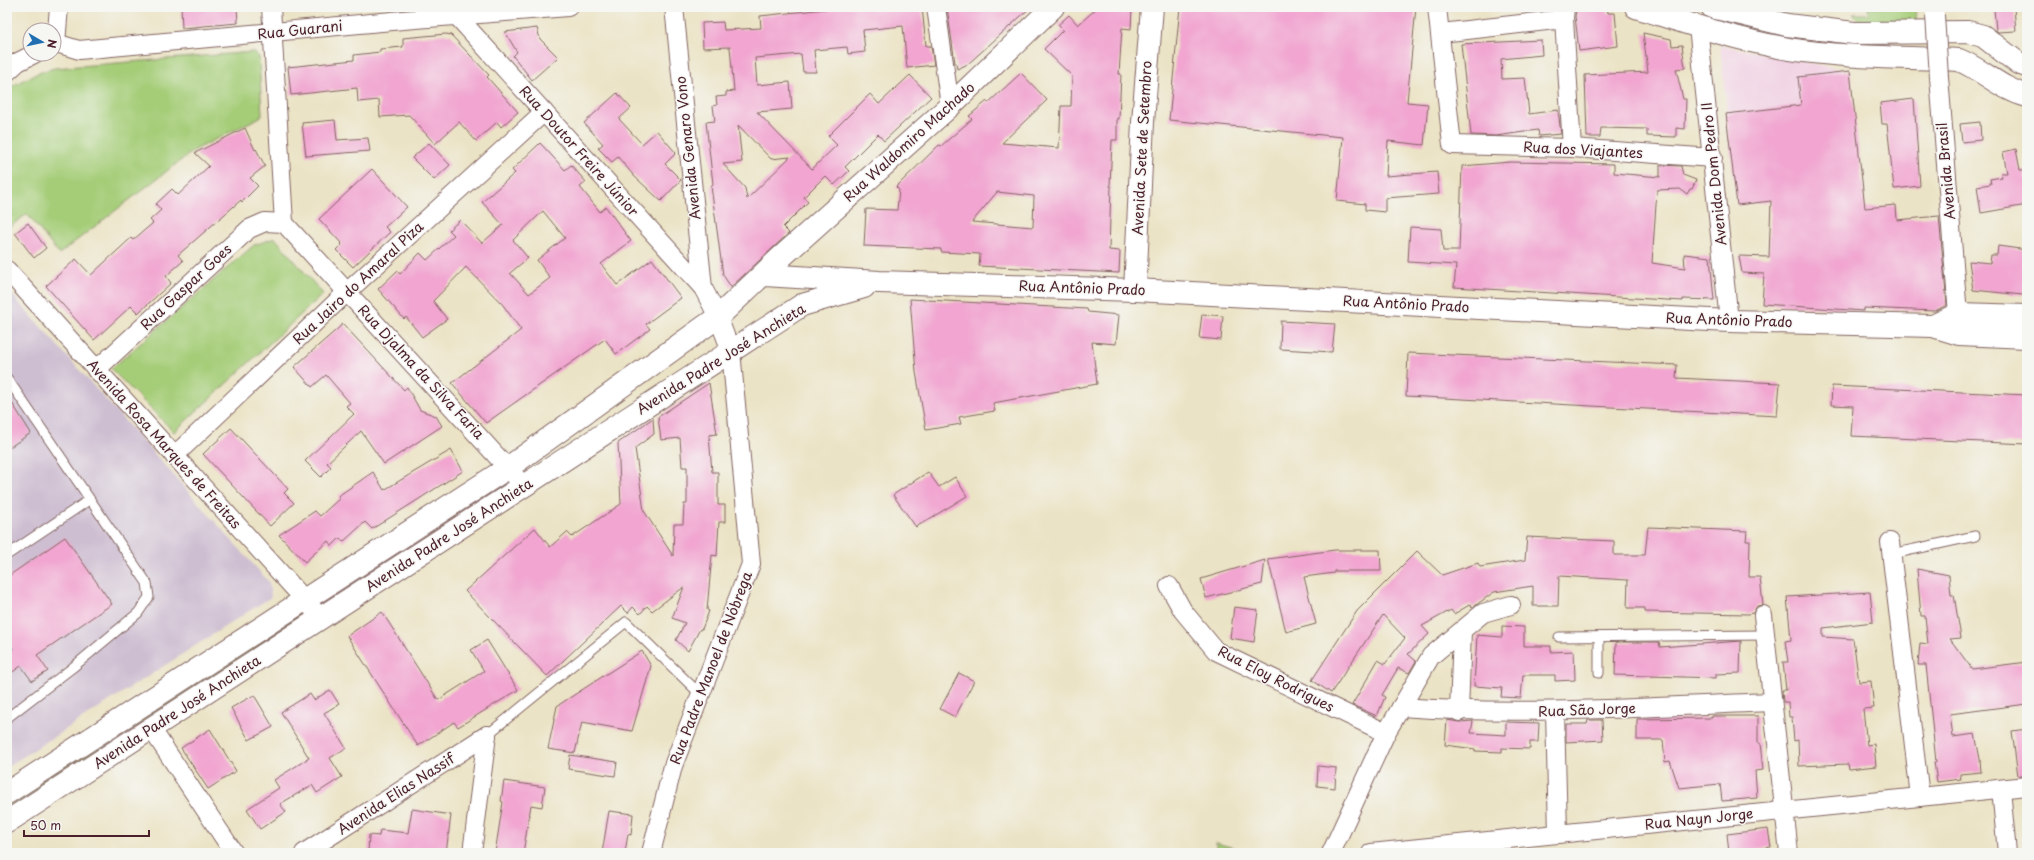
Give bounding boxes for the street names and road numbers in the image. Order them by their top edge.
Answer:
street label: Rua Guarani [256,15,344,44]
street label: Avenida Sete de Setembro [1126,60,1157,236]
street label: Avenida Genaro Vono [670,75,705,221]
street label: Rua Waldomiro Machado [838,77,979,206]
street label: Rua Doutor Freire Júnior [515,81,644,221]
street label: Avenida Dom Pedro II [1696,101,1731,247]
street label: Avenida Brasil [1931,122,1960,221]
street label: Rua dos Viajantes [1523,136,1643,163]
street label: Rua Jairo do Amaral Piza [288,216,428,349]
street label: Rua Gaspar Goes [135,239,236,335]
street label: Rua Antônio Prado [1018,275,1146,300]
street label: Rua Antônio Prado [1342,290,1470,317]
street label: Avenida Padre José Anchieta [632,298,810,419]
street label: Rua Djalma da Silva Faria [353,300,490,444]
street label: Rua Antônio Prado [1665,307,1793,332]
street label: Avenida Rosa Marques de Freitas [82,354,246,533]
street label: Avenida Padre José Anchieta [361,472,537,597]
street label: Rua Padre Manoel de Nóbrega [664,568,757,767]
street label: Rua Eloy Rodrigues [1214,640,1338,717]
street label: Avenida Padre José Anchieta [89,649,265,774]
street label: Rua São Jorge [1538,697,1636,722]
street label: Avenida Elias Nassif [333,747,460,839]
street label: Rua Nayn Jorge [1644,802,1754,835]

